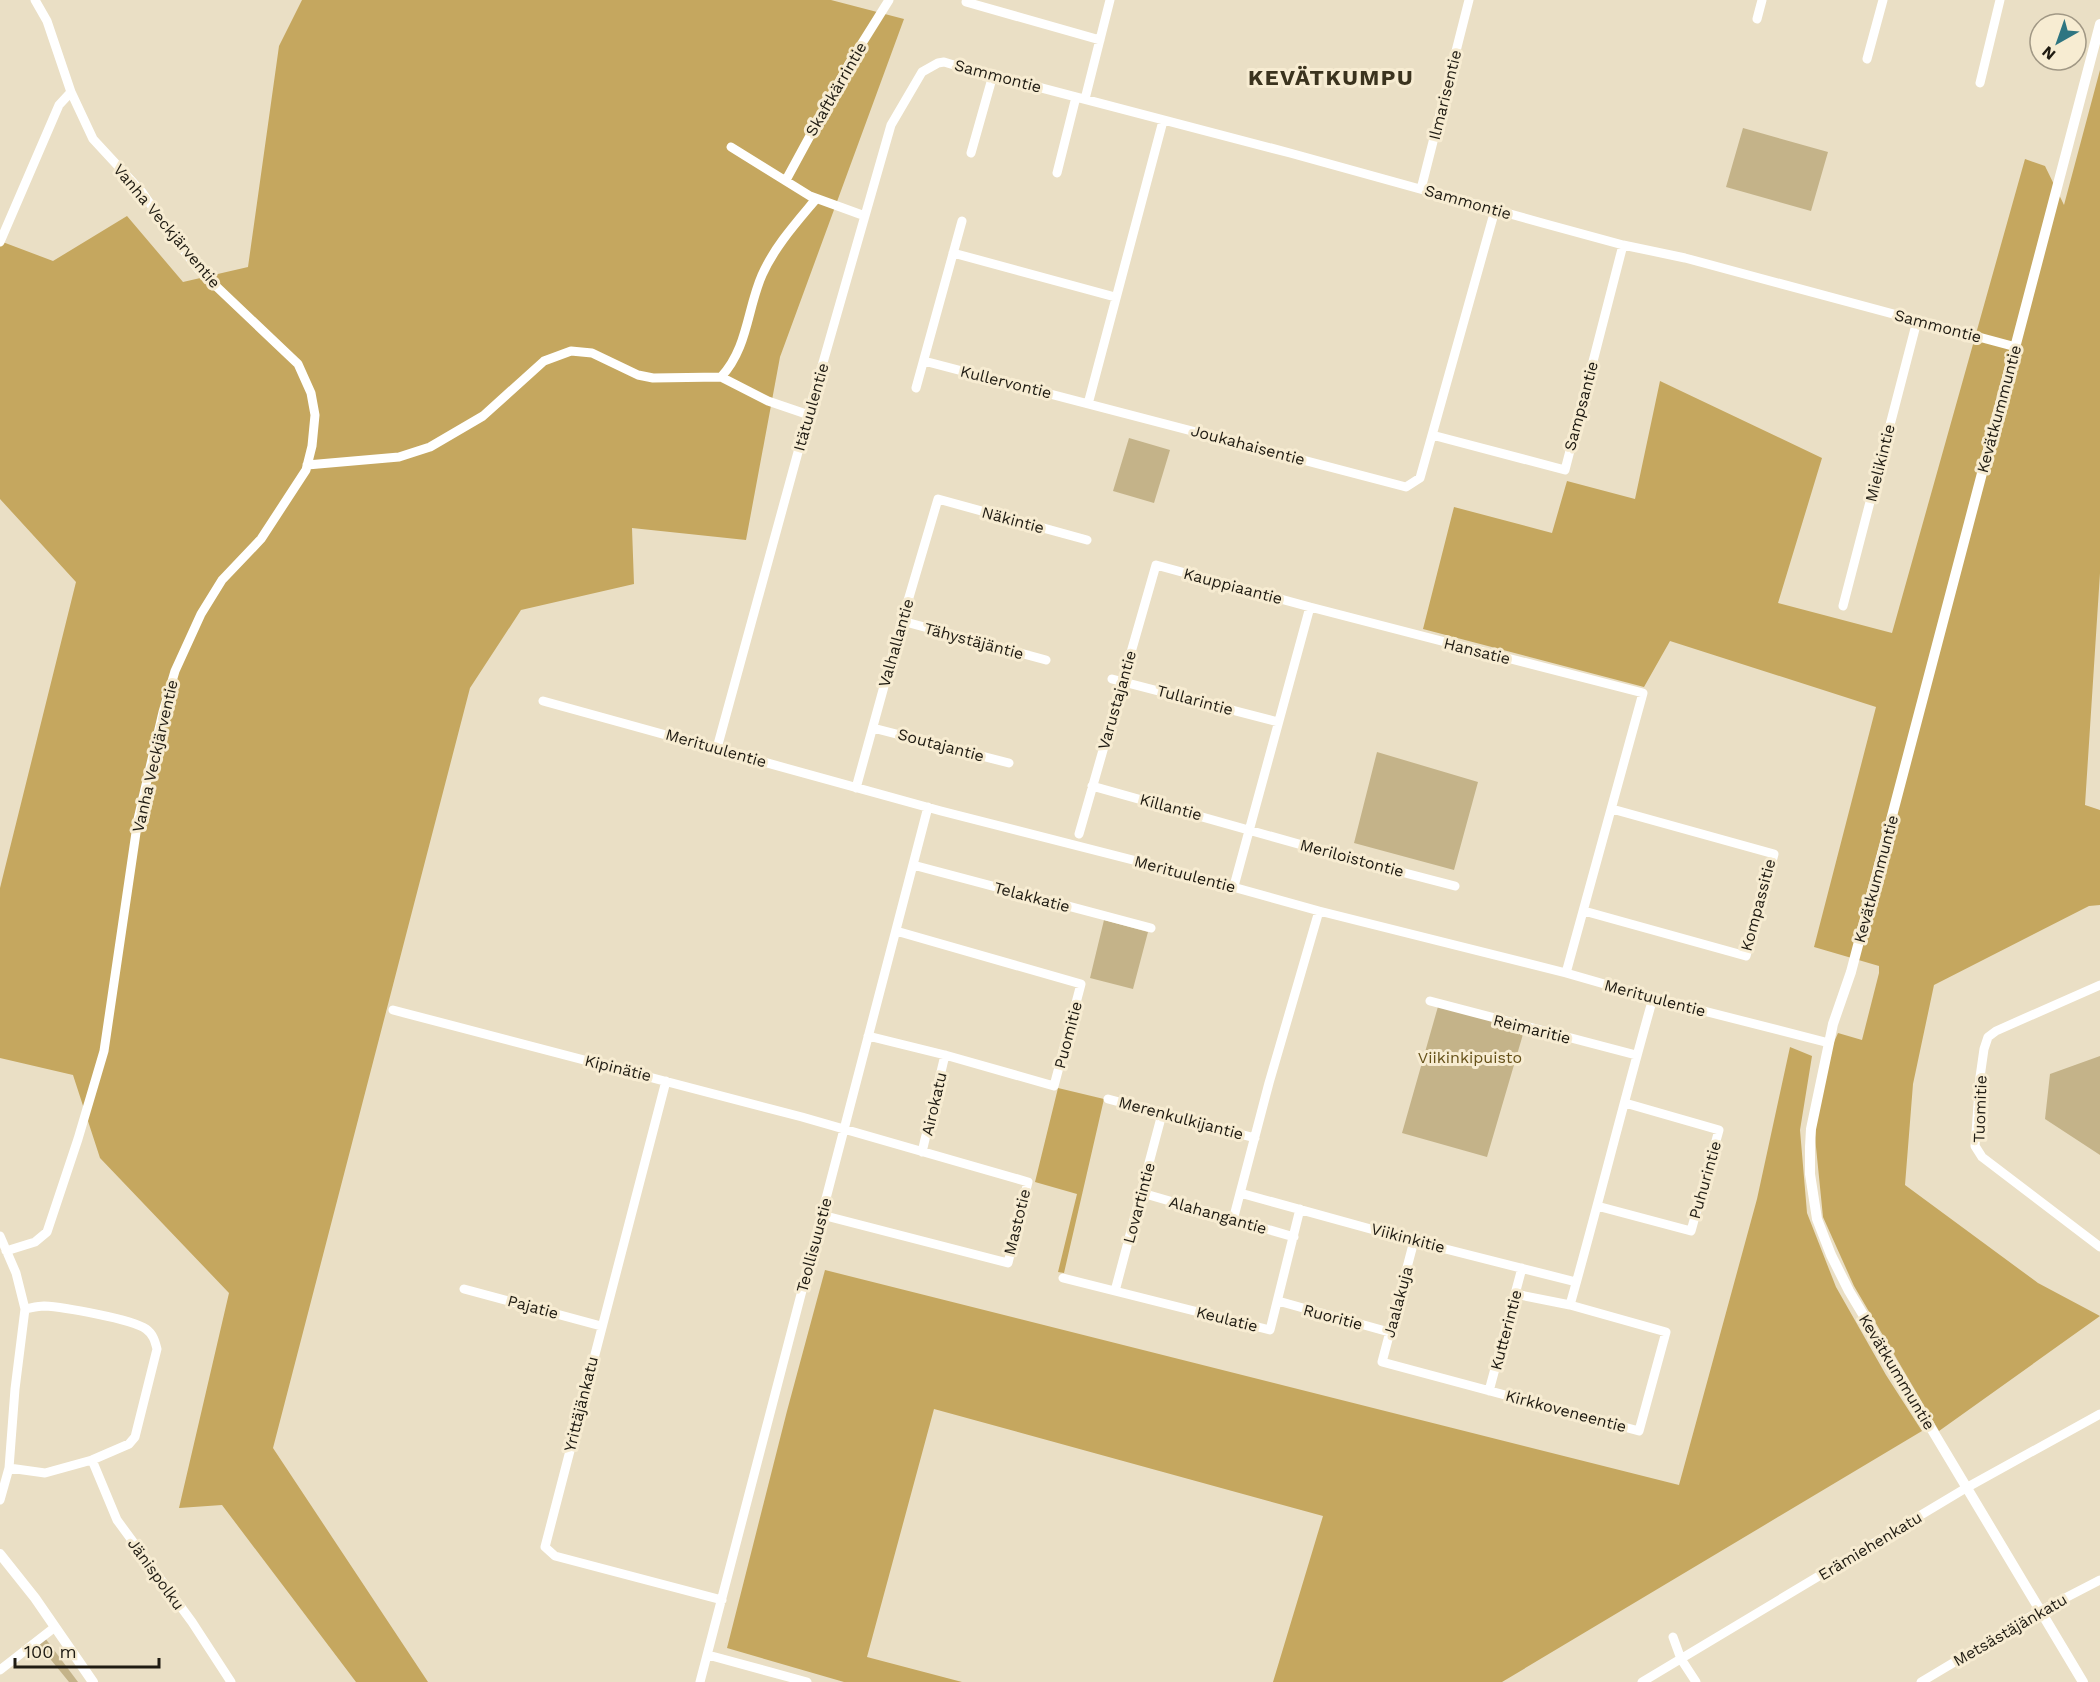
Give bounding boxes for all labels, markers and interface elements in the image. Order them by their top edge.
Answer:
north arrow [2028,12,2088,72]
street label: Skaftkärrintie [801,39,871,139]
text: N [2038,42,2059,64]
street label: Ilmarisentie [1425,48,1465,142]
street label: Sammontie [952,55,1044,97]
district label: KEVÄTKUMPU [1248,65,1414,90]
street label: Vanha Veckjärventie [110,160,224,292]
street label: Sammontie [1422,181,1514,223]
street label: Sammontie [1892,305,1984,347]
street label: Kevätkummuntie [1973,343,2025,475]
street label: Sampsantie [1560,359,1602,453]
street label: Itätuulentie [789,361,833,453]
street label: Kullervontie [958,361,1054,403]
street label: Joukahaisentie [1189,421,1307,469]
street label: Mielikintie [1861,422,1899,504]
street label: Näkintie [980,503,1046,537]
street label: Kauppiaantie [1181,564,1285,608]
street label: Valhallantie [874,597,918,689]
street label: Tähystäjäntie [922,619,1026,663]
street label: Hansatie [1442,634,1512,668]
street label: Varustajantie [1094,648,1140,752]
street label: Vanha Veckjärventie [128,678,182,834]
street label: Tullarintie [1155,681,1235,719]
street label: Soutajantie [896,724,986,766]
street label: Merituulentie [663,725,769,771]
street label: Killantie [1138,790,1204,824]
street label: Kevätkummuntie [1850,813,1902,945]
street label: Meriloistontie [1298,835,1406,881]
street label: Merituulentie [1132,851,1238,897]
street label: Kompassitie [1737,857,1779,953]
street label: Telakkatie [992,878,1072,916]
street label: Merituulentie [1602,975,1708,1021]
street label: Puomitie [1050,999,1086,1071]
street label: Reimaritie [1491,1010,1573,1048]
park label: Viikinkipuisto [1418,1048,1522,1067]
street label: Kipinätie [583,1051,653,1085]
street label: Airokatu [917,1070,951,1138]
street label: Tuomitie [1969,1075,1991,1143]
street label: Merenkulkijantie [1116,1092,1246,1144]
street label: Puhurintie [1685,1139,1725,1221]
street label: Lovartintie [1119,1160,1159,1246]
street label: Mastotie [1000,1187,1034,1257]
street label: Alahangantie [1167,1192,1269,1238]
street label: Teollisuustie [792,1195,836,1295]
street label: Viikinkitie [1369,1219,1447,1257]
street label: Jaalakuja [1379,1264,1417,1340]
street label: Kutterintie [1486,1288,1526,1372]
street label: Pajatie [505,1291,561,1323]
street label: Ruoritie [1301,1300,1365,1334]
street label: Keulatie [1194,1302,1260,1336]
street label: Kevätkummuntie [1855,1311,1939,1433]
street label: Yrittäjänkatu [560,1354,602,1454]
street label: Kirkkoveneentie [1503,1386,1629,1436]
street label: Erämiehenkatu [1815,1508,1925,1584]
street label: Jänispolku [124,1534,188,1614]
street label: Metsästäjänkatu [1950,1590,2070,1670]
scale bar [15,1631,159,1669]
text: 100 m [24,1641,77,1662]

